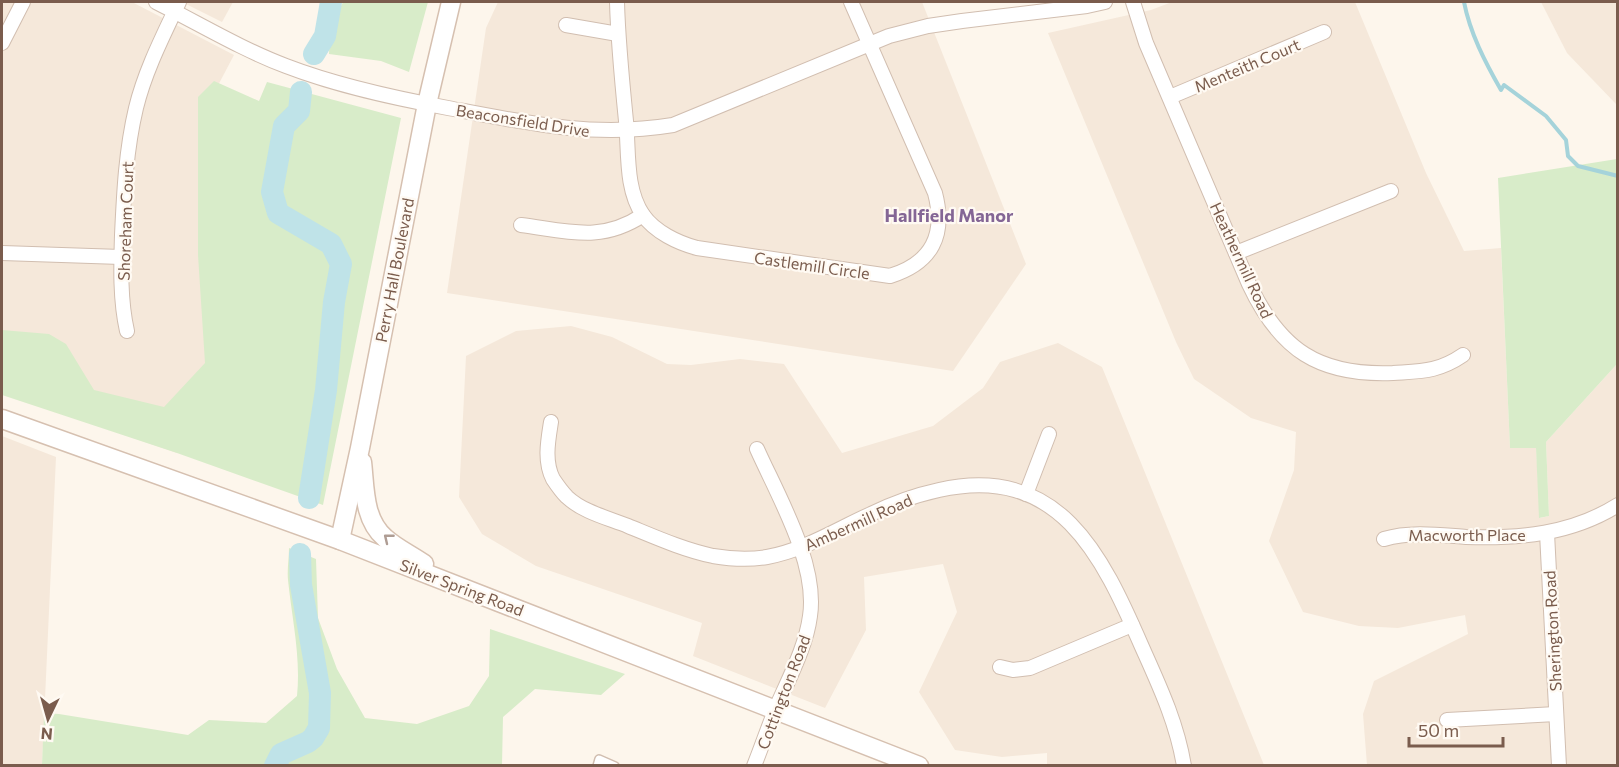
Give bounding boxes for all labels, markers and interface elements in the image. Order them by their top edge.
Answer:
street label: Menteith Court [1191,34,1303,96]
street label: Beaconsfield Drive [455,100,591,140]
street label: Shoreham Court [113,160,137,281]
street label: Perry Hall Boulevard [371,196,417,344]
street label: Heathermill Road [1207,199,1277,321]
district label: Hallfield Manor [885,204,1014,226]
street label: Castlemill Circle [753,247,871,283]
street label: Ambermill Road [801,490,915,554]
street label: Macworth Place [1408,525,1526,544]
one-way arrow [383,535,394,546]
street label: Silver Spring Road [397,555,527,619]
street label: Sherington Road [1539,570,1565,692]
street label: Cottington Road [752,632,814,752]
north arrow [18,689,78,749]
scale bar [1409,710,1504,748]
text: 50 m [1418,719,1459,741]
text: N [40,724,53,744]

